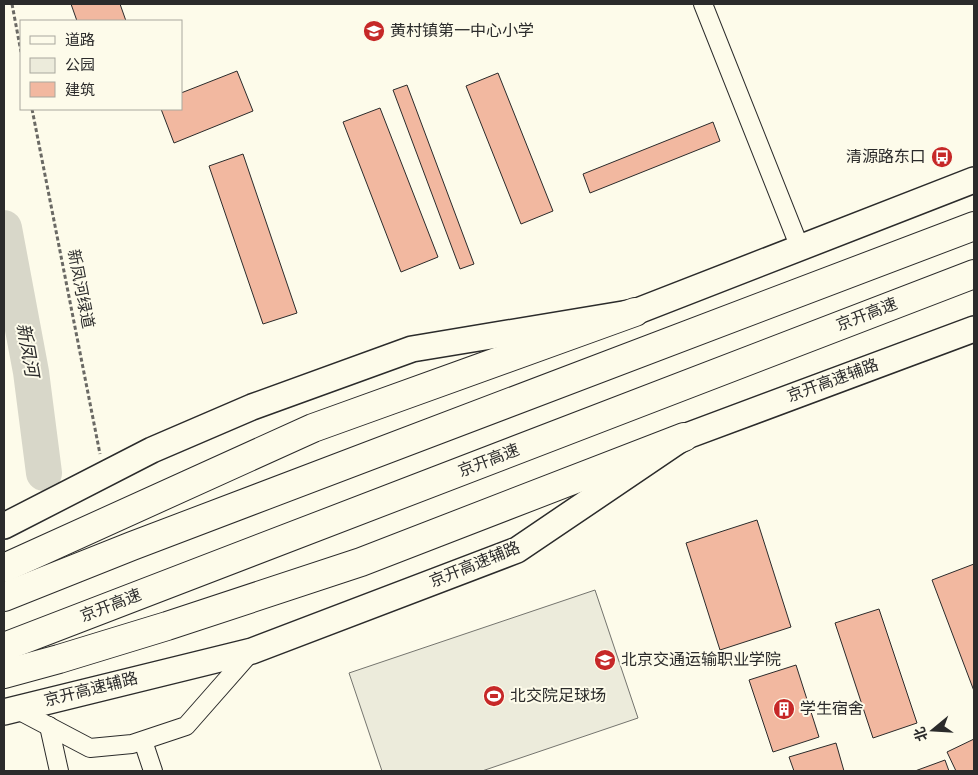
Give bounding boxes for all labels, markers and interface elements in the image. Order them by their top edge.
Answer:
school or university icon: 黄村镇第一中心小学 [362,19,386,43]
legend [20,20,182,110]
place label: 黄村镇第一中心小学 [390,22,534,41]
text: 道路 [65,31,95,50]
text: 公园 [65,56,95,75]
text: 建筑 [65,81,95,100]
bus stop icon: 清源路东口 [930,145,954,169]
place label: 清源路东口 [846,148,926,167]
street label: 新凤河绿道 [63,248,97,330]
street label: 京开高速 [834,295,900,335]
water label: 新凤河 [12,322,43,381]
street label: 京开高速辅路 [785,356,881,406]
street label: 京开高速 [456,441,522,481]
street label: 京开高速辅路 [427,538,523,592]
street label: 京开高速 [78,586,144,626]
school or university icon: 北京交通运输职业学院 [593,648,617,672]
place label: 北京交通运输职业学院 [621,651,781,670]
street label: 京开高速辅路 [42,669,140,711]
sports icon: 北交院足球场 [482,684,506,708]
place label: 北交院足球场 [510,687,606,706]
building icon: 学生宿舍 [772,697,796,721]
place label: 学生宿舍 [800,700,864,719]
north arrow [908,705,958,755]
text: 北 [911,725,931,743]

